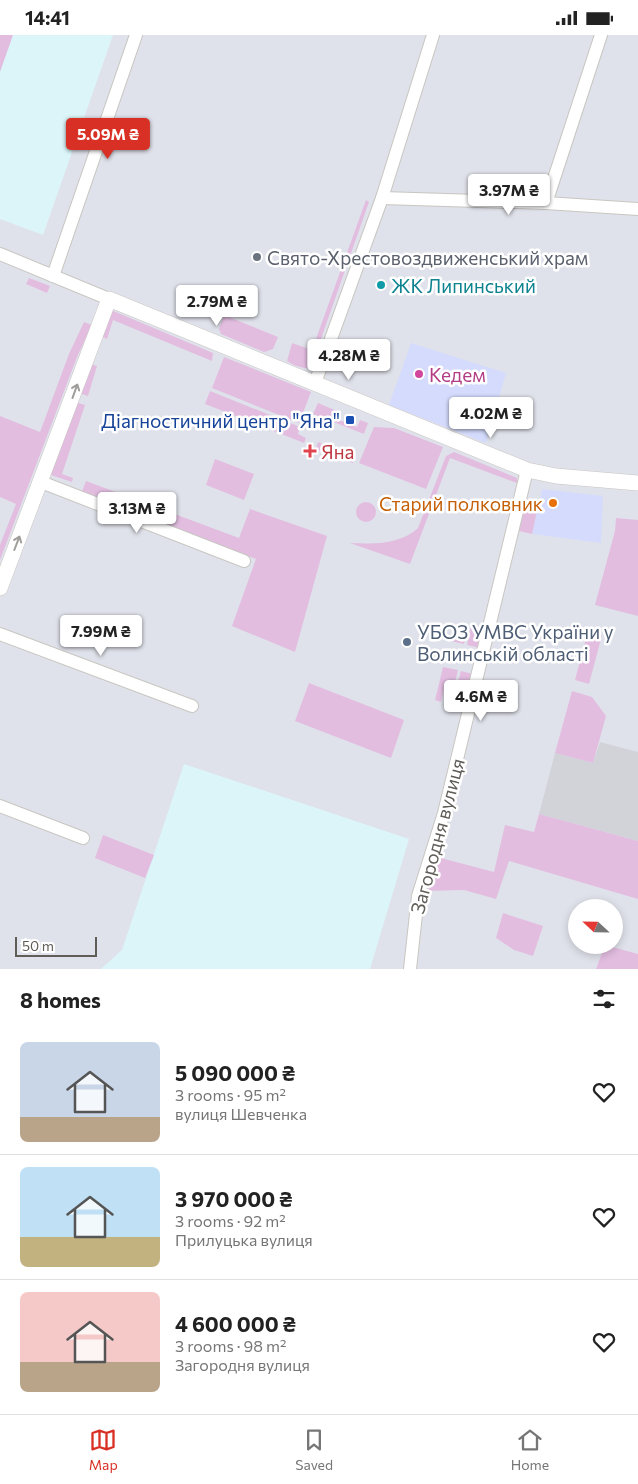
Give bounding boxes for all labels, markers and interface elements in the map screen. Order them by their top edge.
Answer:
text: 14:41 [25,6,70,29]
pin: 5.09M ₴ [62,117,154,160]
text: 5.09M ₴ [77,124,139,143]
pin: 3.97M ₴ [463,173,555,216]
text: 3.97M ₴ [479,180,539,199]
place label: Свято-Хрестовоздвиженський храм [267,246,588,269]
marker: Свято-Хрестовоздвиженський храм [251,251,263,263]
place label: ЖК Липинський [391,274,536,297]
marker: ЖК Липинський [375,279,387,291]
pin: 2.79M ₴ [171,285,263,327]
text: 2.79M ₴ [187,291,247,310]
pin: 4.28M ₴ [303,339,395,381]
text: 4.28M ₴ [318,345,380,364]
place label: Кедем [429,363,486,386]
marker: Кедем [413,368,425,380]
one-way arrow [71,384,80,399]
pin: 4.02M ₴ [445,397,537,439]
text: 4.02M ₴ [460,403,522,422]
place label: Діагностичний центр "Яна" [101,409,340,432]
marker: Діагностичний центр "Яна" [344,414,356,426]
place label: Яна [321,440,354,463]
marker: Яна [303,444,317,458]
pin: 3.13M ₴ [91,491,183,534]
place label: Старий полковник [379,492,543,515]
marker: Старий полковник [547,497,559,509]
text: 3.13M ₴ [108,498,166,517]
one-way arrow [13,536,23,551]
pin: 7.99M ₴ [55,615,147,657]
place label: УБОЗ УМВС України у Волинськiй області [417,620,614,665]
text: 7.99M ₴ [71,621,131,640]
marker: УБОЗ УМВС України у Волинськiй області [401,636,413,648]
pin: 4.6M ₴ [440,679,522,722]
text: 4.6M ₴ [455,686,507,705]
street label: Загородня вулиця [405,756,469,916]
north arrow [568,899,622,954]
map controls [568,899,623,954]
scale bar [15,934,98,957]
text: 50 m [22,937,54,954]
icon: filters [590,985,618,1013]
text: 8 homes [20,987,101,1012]
text: 5 090 000 ₴ [175,1060,295,1085]
icon: home [60,1062,120,1122]
icon: heart [590,1078,618,1106]
text: 3 rooms · 95 m² [175,1085,286,1104]
text: вулиця Шевченка [175,1104,307,1123]
text: 3 970 000 ₴ [175,1186,292,1211]
icon: home [60,1187,120,1247]
icon: heart [590,1203,618,1231]
text: 3 rooms · 92 m² [175,1211,286,1230]
text: Прилуцька вулиця [175,1230,313,1249]
text: 4 600 000 ₴ [175,1311,296,1336]
icon: home [60,1312,120,1372]
icon: heart [590,1328,618,1356]
text: 3 rooms · 98 m² [175,1336,286,1355]
text: Загородня вулиця [175,1355,310,1374]
tab: Map [89,1426,118,1473]
tab: Saved [295,1426,333,1473]
tab: Home [511,1426,549,1473]

